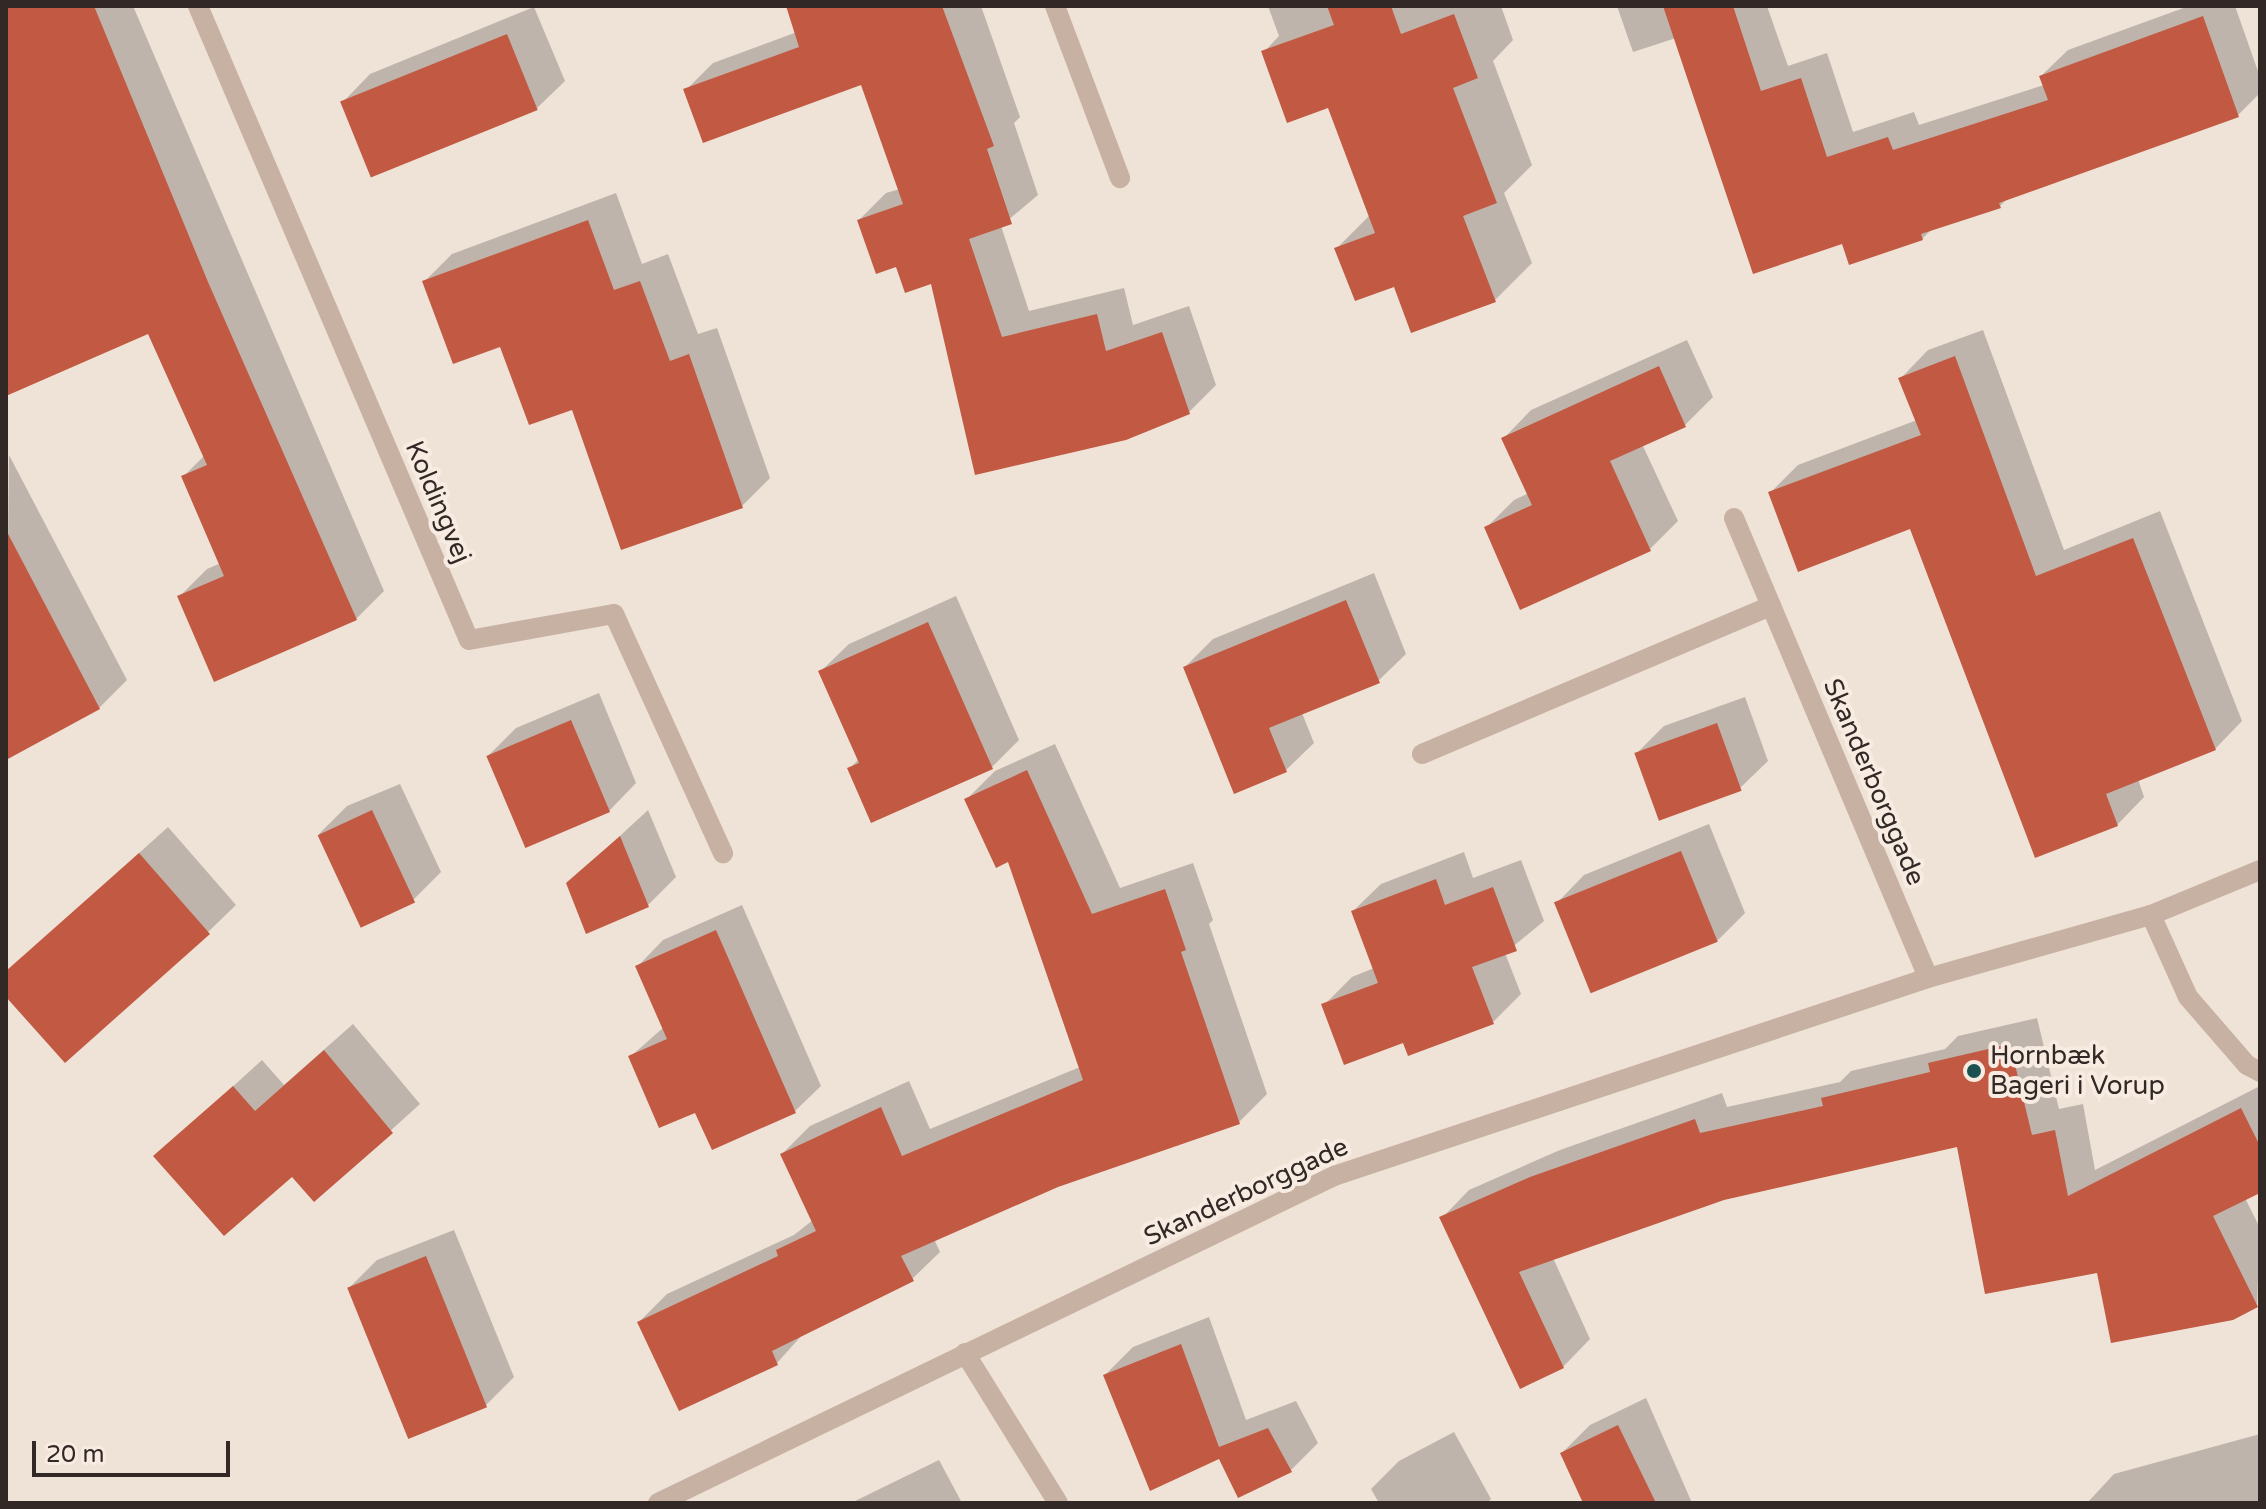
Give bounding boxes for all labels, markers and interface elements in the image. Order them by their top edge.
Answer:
street label: Koldingvej [398,436,478,568]
street label: Skanderborggade [1816,674,1932,890]
place label: Hornbæk Bageri i Vorup [1990,1040,2165,1102]
marker: Hornbæk Bageri i Vorup [1965,1062,1983,1080]
street label: Skanderborggade [1139,1131,1353,1253]
scale bar [36,1425,234,1475]
text: 20 m [46,1440,104,1469]

